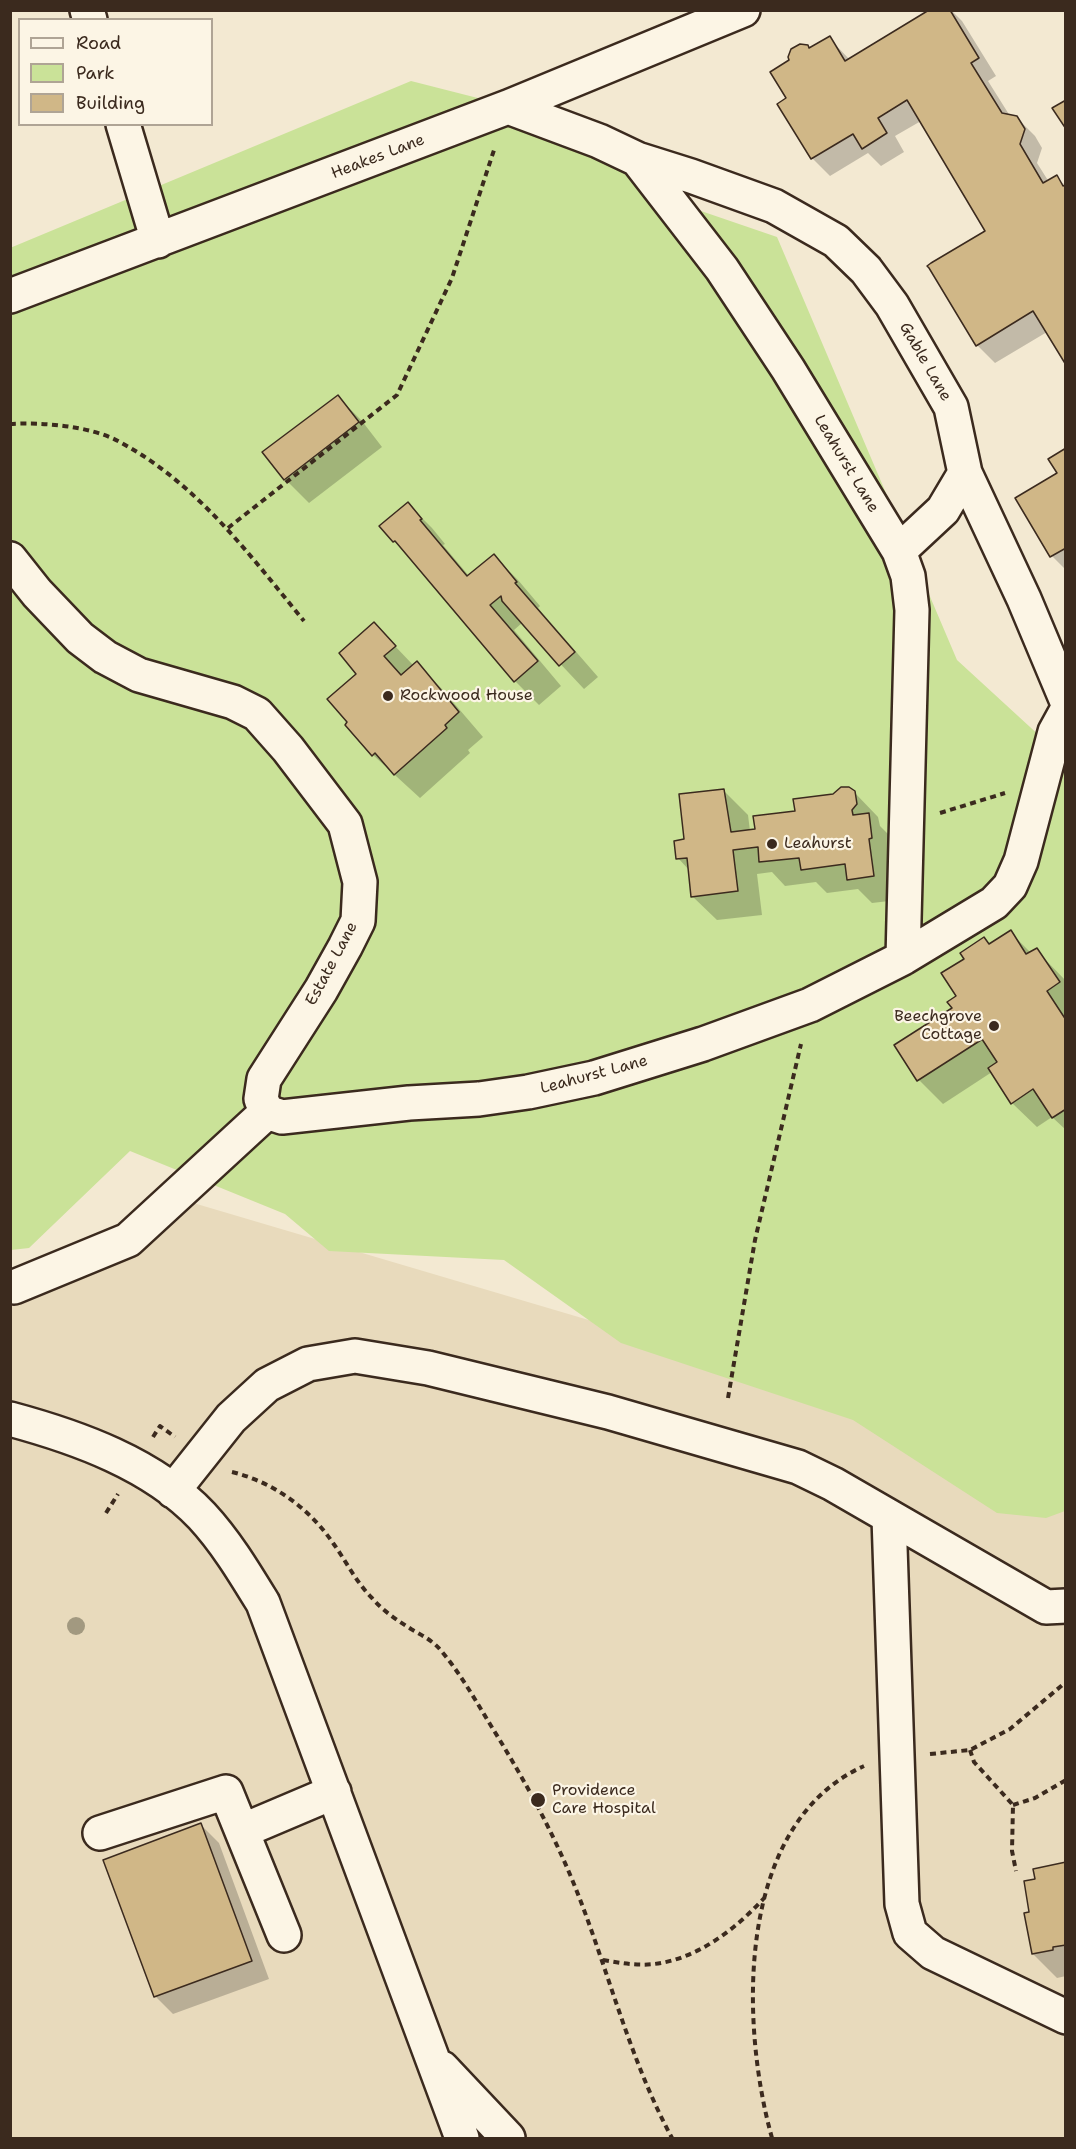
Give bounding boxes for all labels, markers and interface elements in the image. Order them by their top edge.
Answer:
legend [18,18,213,126]
text: Road [76,31,121,55]
text: Park [76,61,115,85]
text: Building [76,91,145,115]
street label: Heakes Lane [329,130,427,184]
street label: Gable Lane [895,319,955,405]
street label: Leahurst Lane [809,412,883,516]
place label: Rockwood House [400,686,533,706]
marker: Rockwood House [381,689,395,703]
place label: Leahurst [784,834,852,854]
marker: Leahurst [765,837,779,851]
street label: Estate Lane [302,919,362,1009]
place label: Beechgrove Cottage [894,1007,982,1045]
marker: Beechgrove Cottage [987,1019,1001,1033]
street label: Leahurst Lane [538,1051,650,1099]
place label: Providence Care Hospital [552,1781,656,1819]
marker: Providence Care Hospital [529,1791,547,1809]

